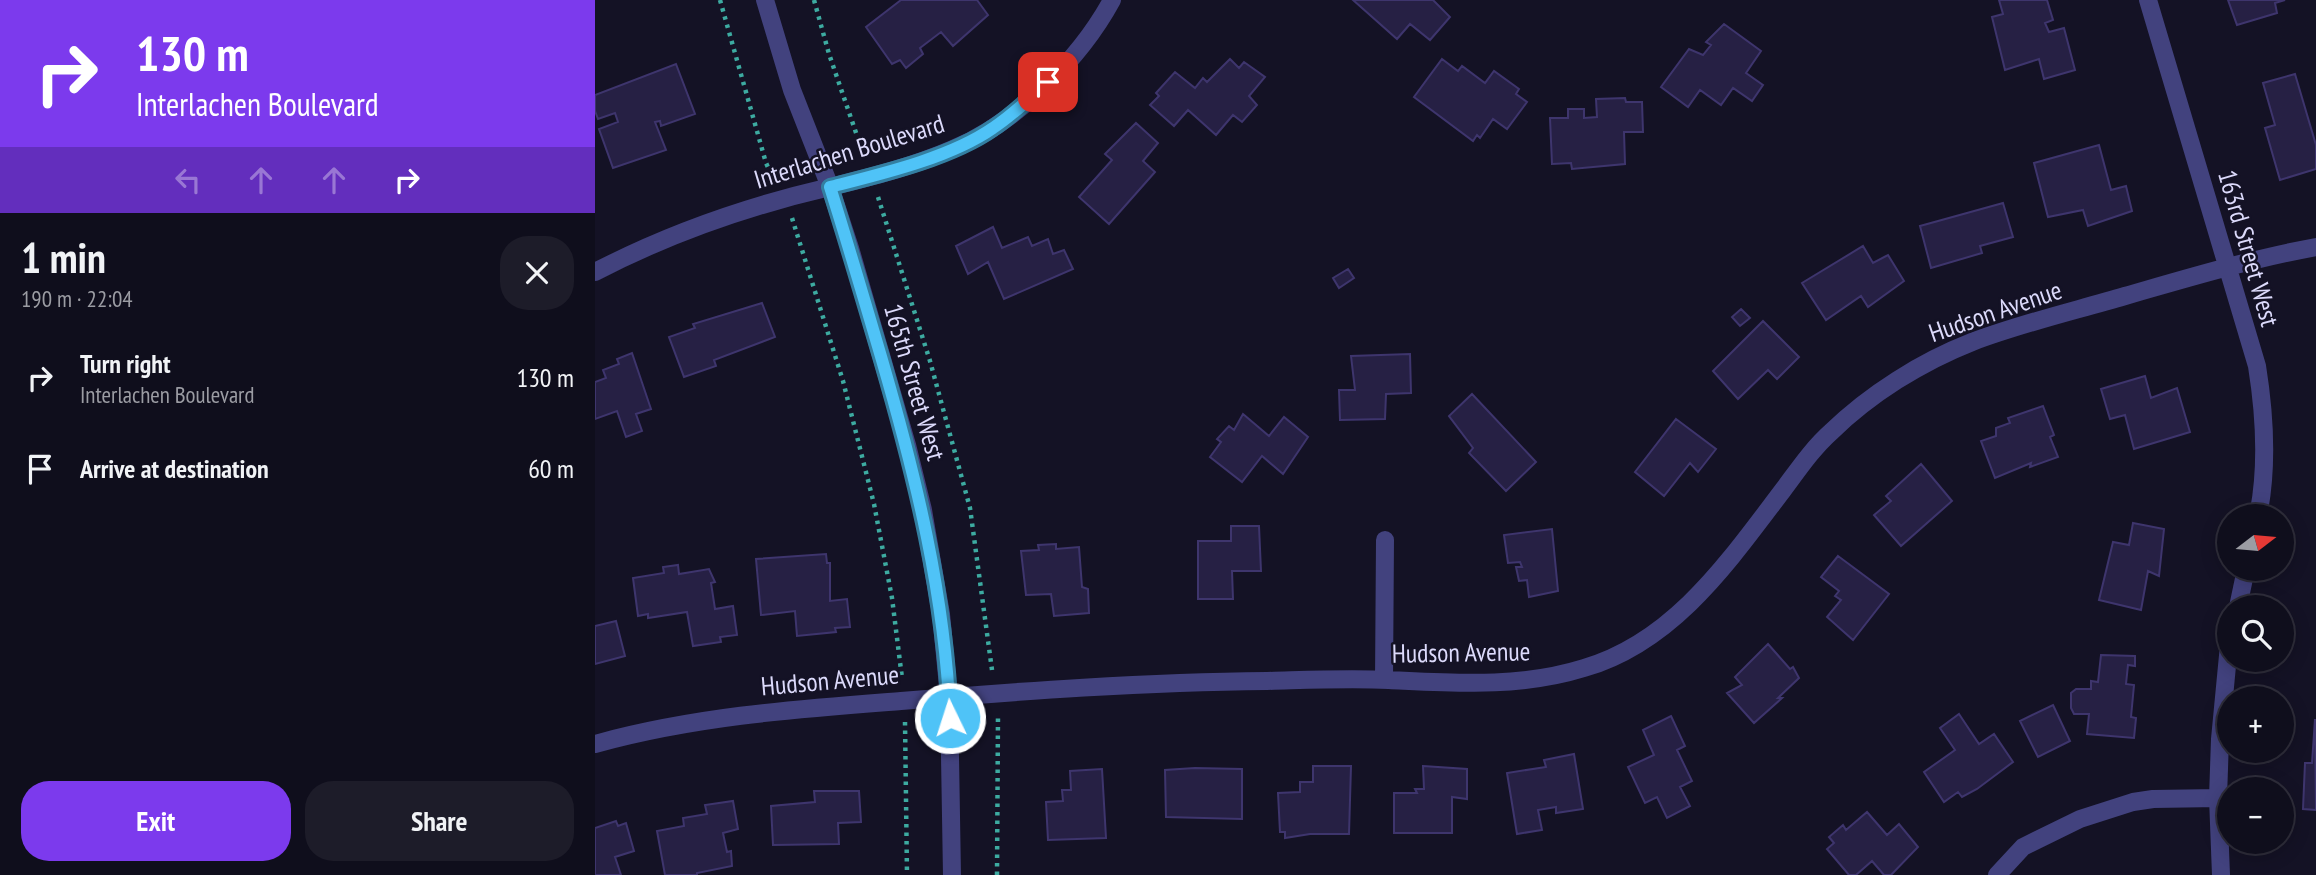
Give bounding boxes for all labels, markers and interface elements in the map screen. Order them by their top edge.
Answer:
text: 130 m [136,21,249,85]
icon: right [21,28,112,119]
pin [1018,52,1078,112]
icon: arrive [1029,63,1067,101]
text: Interlachen Boulevard [136,83,379,125]
street label: Interlachen Boulevard [750,106,948,196]
icon: left [169,161,207,199]
icon: ahead [242,161,280,199]
icon: ahead [315,161,353,199]
icon: right [388,161,426,199]
street label: 163rd Street West [2211,166,2287,330]
text: 1 min [21,230,106,285]
button: close [500,236,574,310]
street label: Hudson Avenue [1924,273,2066,349]
text: 190 m · 22:04 [21,284,133,313]
street label: 165th Street West [877,300,953,464]
text: Turn right [80,347,171,380]
icon: right [21,359,59,397]
text: 130 m [516,361,574,394]
text: Interlachen Boulevard [80,380,254,409]
icon: arrive [21,450,59,488]
text: Arrive at destination [80,452,269,485]
text: 60 m [528,452,574,485]
north arrow [2217,504,2294,581]
map controls [2217,504,2294,854]
button: search [2217,595,2294,672]
street label: Hudson Avenue [1391,634,1531,670]
street label: Hudson Avenue [760,658,900,702]
position arrow [913,681,987,755]
button: + [2217,686,2294,763]
button: − [2217,777,2294,854]
button: Exit [21,781,291,861]
button: Share [305,781,574,861]

